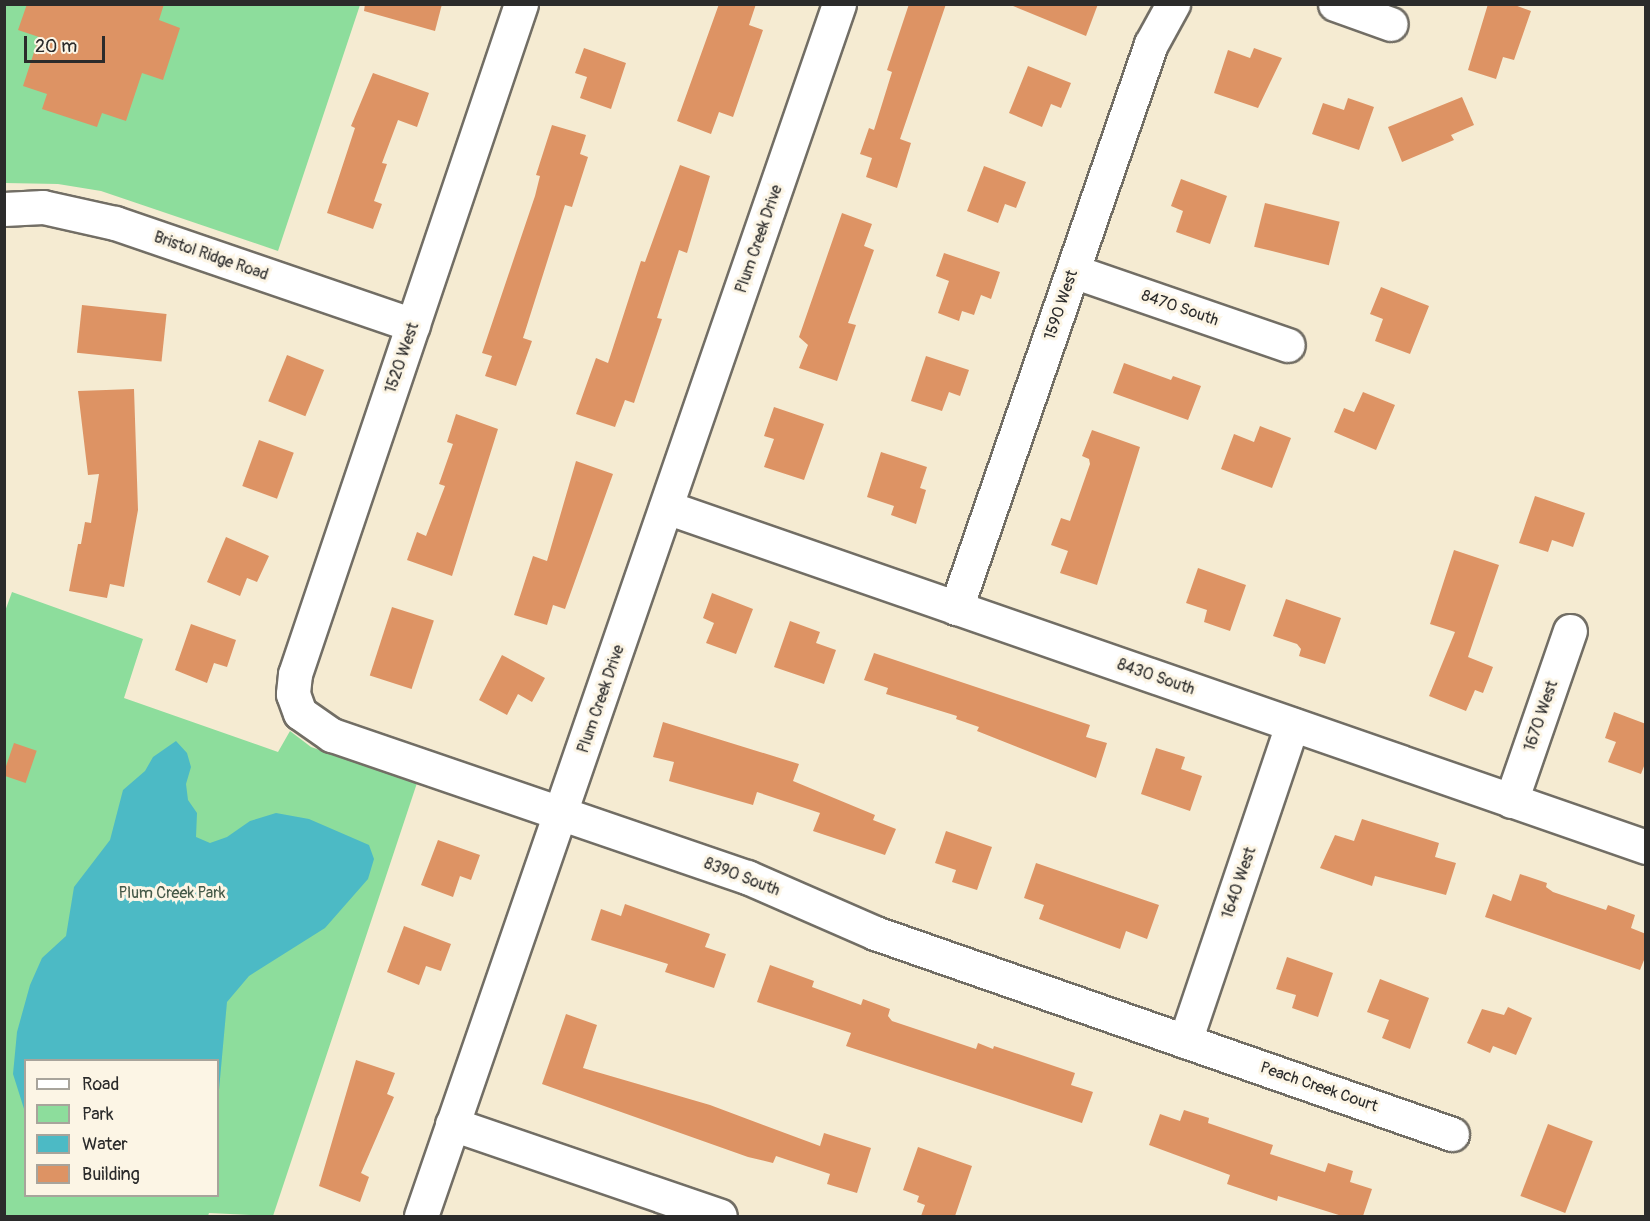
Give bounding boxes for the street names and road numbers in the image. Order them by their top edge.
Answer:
street label: Plum Creek Drive [731,182,787,296]
street label: Bristol Ridge Road [151,227,271,285]
street label: 1590 West [1040,267,1082,343]
street label: 8470 South [1139,286,1221,330]
street label: 1520 West [381,320,423,396]
street label: Plum Creek Drive [573,642,629,756]
street label: 8430 South [1115,655,1197,699]
street label: 1670 West [1520,678,1562,754]
street label: 1640 West [1218,845,1260,921]
street label: 8390 South [701,854,783,900]
street label: Peach Creek Court [1258,1058,1380,1116]

